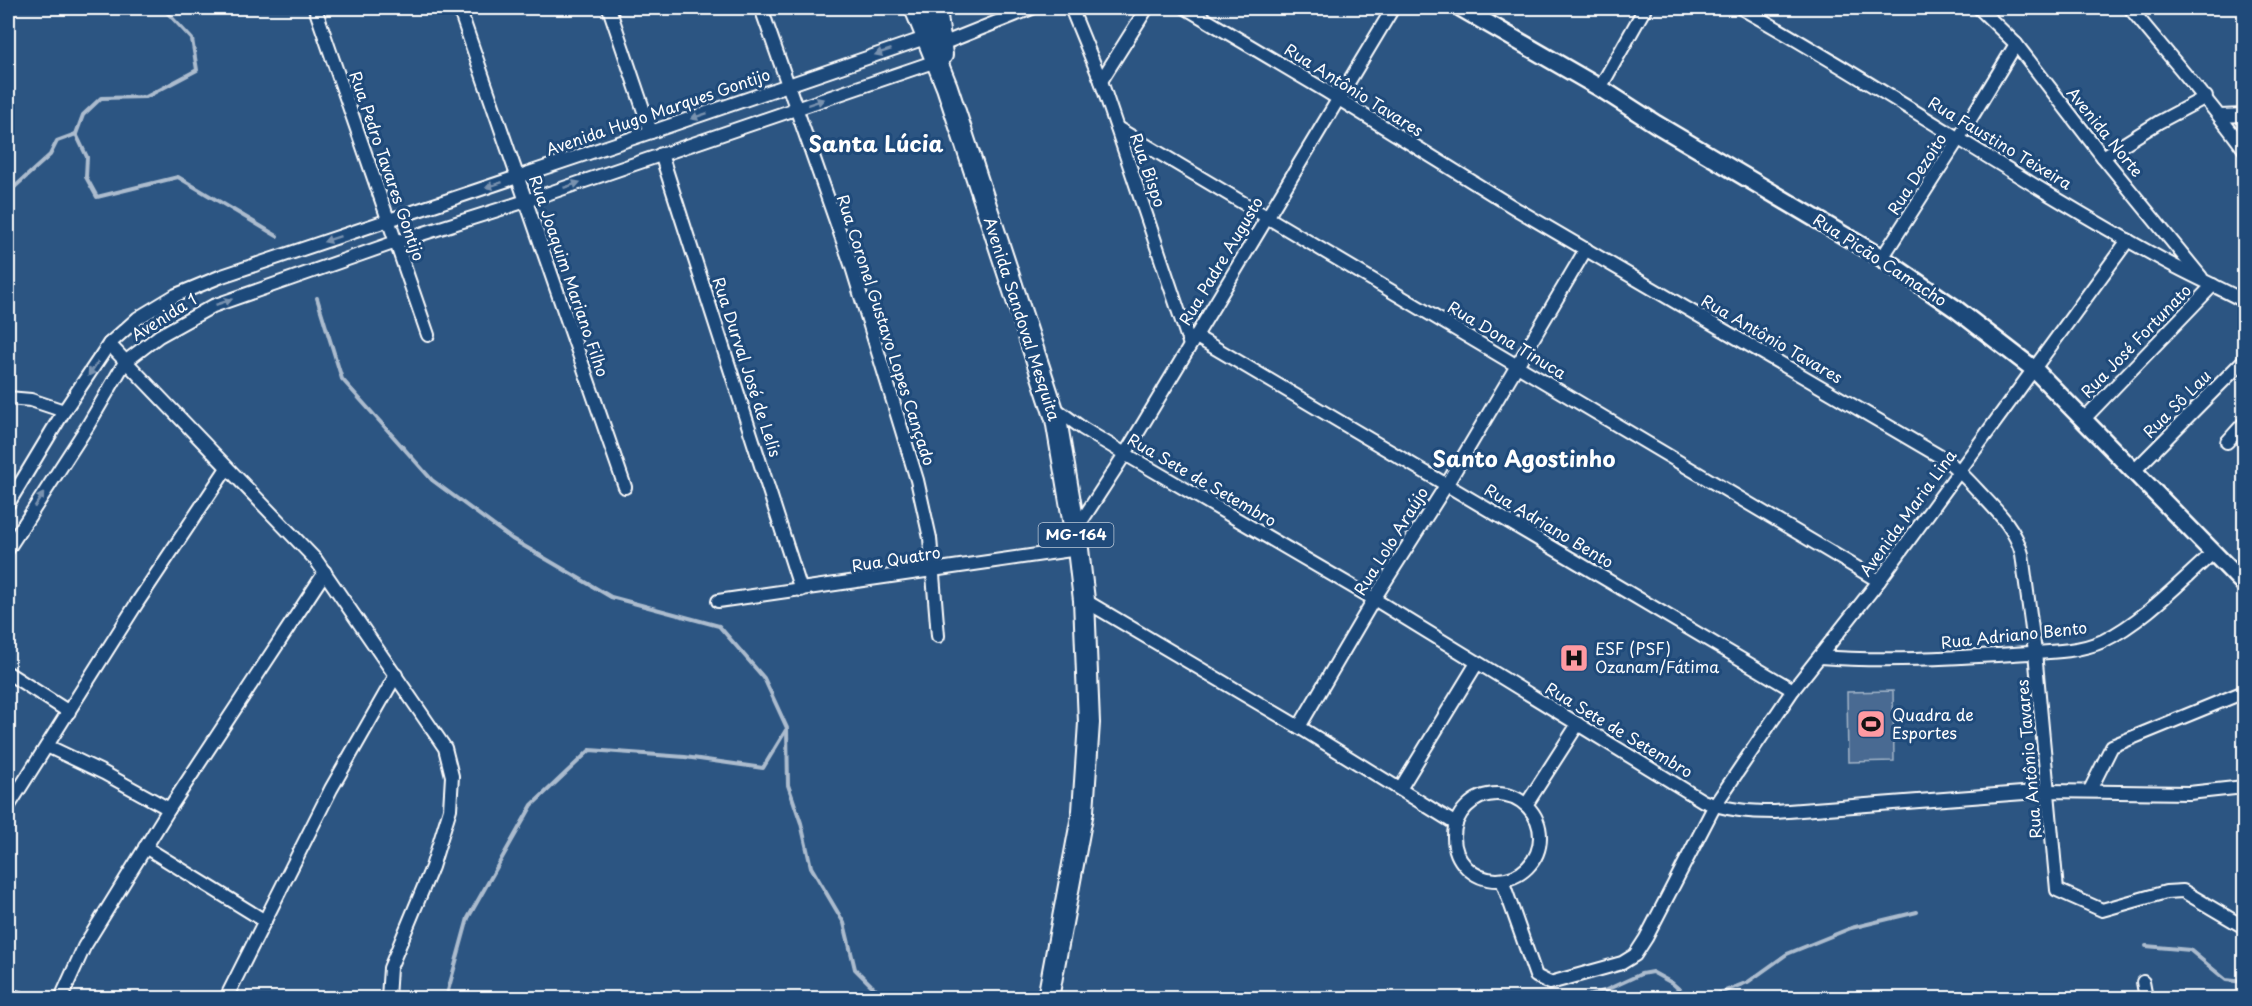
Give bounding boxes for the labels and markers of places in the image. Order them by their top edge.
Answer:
place label: ESF (PSF) Ozanam/Fátima [1595,636,1719,678]
hospital icon: ESF (PSF) Ozanam/Fátima [1558,642,1590,674]
place label: Quadra de Esportes [1892,702,1974,744]
sports icon: Quadra de Esportes [1855,708,1887,740]

